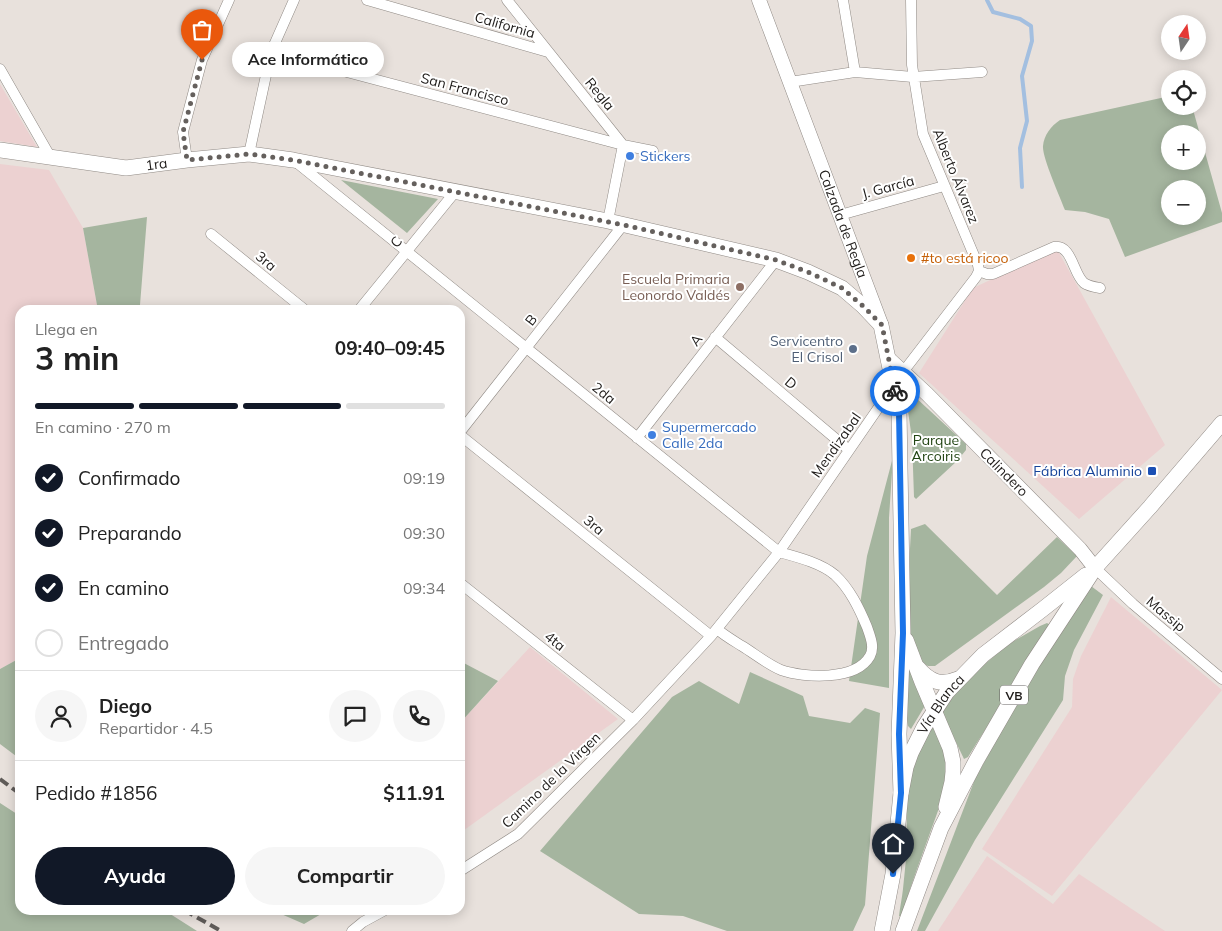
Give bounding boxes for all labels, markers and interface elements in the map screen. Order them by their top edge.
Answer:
street label: California [473,8,537,42]
pin [181,9,223,60]
north arrow [1161,15,1206,60]
map controls [1161,15,1206,225]
icon: bag [188,16,216,44]
callout: Ace Informático [232,42,384,78]
text: Ace Informático [248,49,368,69]
street label: San Francisco [419,69,511,109]
button: locate [1161,70,1206,115]
street label: Regla [581,74,619,114]
button: + [1161,125,1206,170]
street label: Alberto Álvarez [929,126,983,226]
place label: Stickers [640,147,691,165]
marker: Stickers [624,150,636,162]
street label: 1ra [144,154,168,174]
street label: Calzada de Regla [815,167,872,280]
street label: J. García [860,171,916,203]
button: − [1161,180,1206,225]
street label: C [386,233,406,251]
street label: 3ra [252,247,280,275]
place label: #to está ricoo [921,249,1009,267]
marker: #to está ricoo [905,252,917,264]
place label: Escuela Primaria Leonordo Valdés [622,270,730,304]
marker: Escuela Primaria Leonordo Valdés [734,281,746,293]
street label: B [521,311,541,329]
text: Llega en [35,319,98,339]
street label: A [686,330,707,350]
place label: Servicentro El Crisol [770,332,843,366]
text: 09:40–09:45 [335,336,445,360]
text: 3 min [35,338,119,378]
marker: Servicentro El Crisol [847,343,859,355]
courier [870,366,920,416]
street label: D [781,373,801,393]
icon: bike [881,377,909,405]
street label: 2da [589,378,619,408]
street label: Mendizabal [807,409,865,481]
text: En camino · 270 m [35,417,171,437]
place label: Supermercado Calle 2da [662,418,756,452]
marker: Supermercado Calle 2da [646,429,658,441]
park label: Parque Arcoiris [912,431,960,465]
street label: Calindero [976,444,1032,500]
place label: Fábrica Aluminio [1033,462,1142,480]
icon: check [35,464,63,492]
marker: Fábrica Aluminio [1146,465,1158,477]
text: Confirmado [78,466,180,490]
text: 09:19 [403,468,445,488]
street label: 3ra [580,511,608,539]
icon: check [35,519,63,547]
text: Preparando [78,521,182,545]
text: 09:30 [403,523,445,543]
icon: check [35,574,63,602]
text: En camino [78,576,169,600]
text: 09:34 [403,578,445,598]
street label: Massip [1143,592,1189,636]
street label: 4ta [541,627,569,655]
text: Entregado [78,631,169,655]
street label: Vía Blanca [913,670,968,737]
road number: VB [1000,686,1028,704]
button: person [35,690,87,742]
button: chat [329,690,381,742]
button: phone [393,690,445,742]
text: Diego [99,694,152,718]
text: Repartidor · 4.5 [99,718,213,738]
street label: Camino de la Virgen [498,728,604,832]
text: Pedido #1856 [35,781,157,805]
text: $11.91 [383,781,445,805]
pin [872,823,914,874]
icon: home [879,830,907,858]
button: Ayuda [35,847,235,905]
button: Compartir [245,847,445,905]

